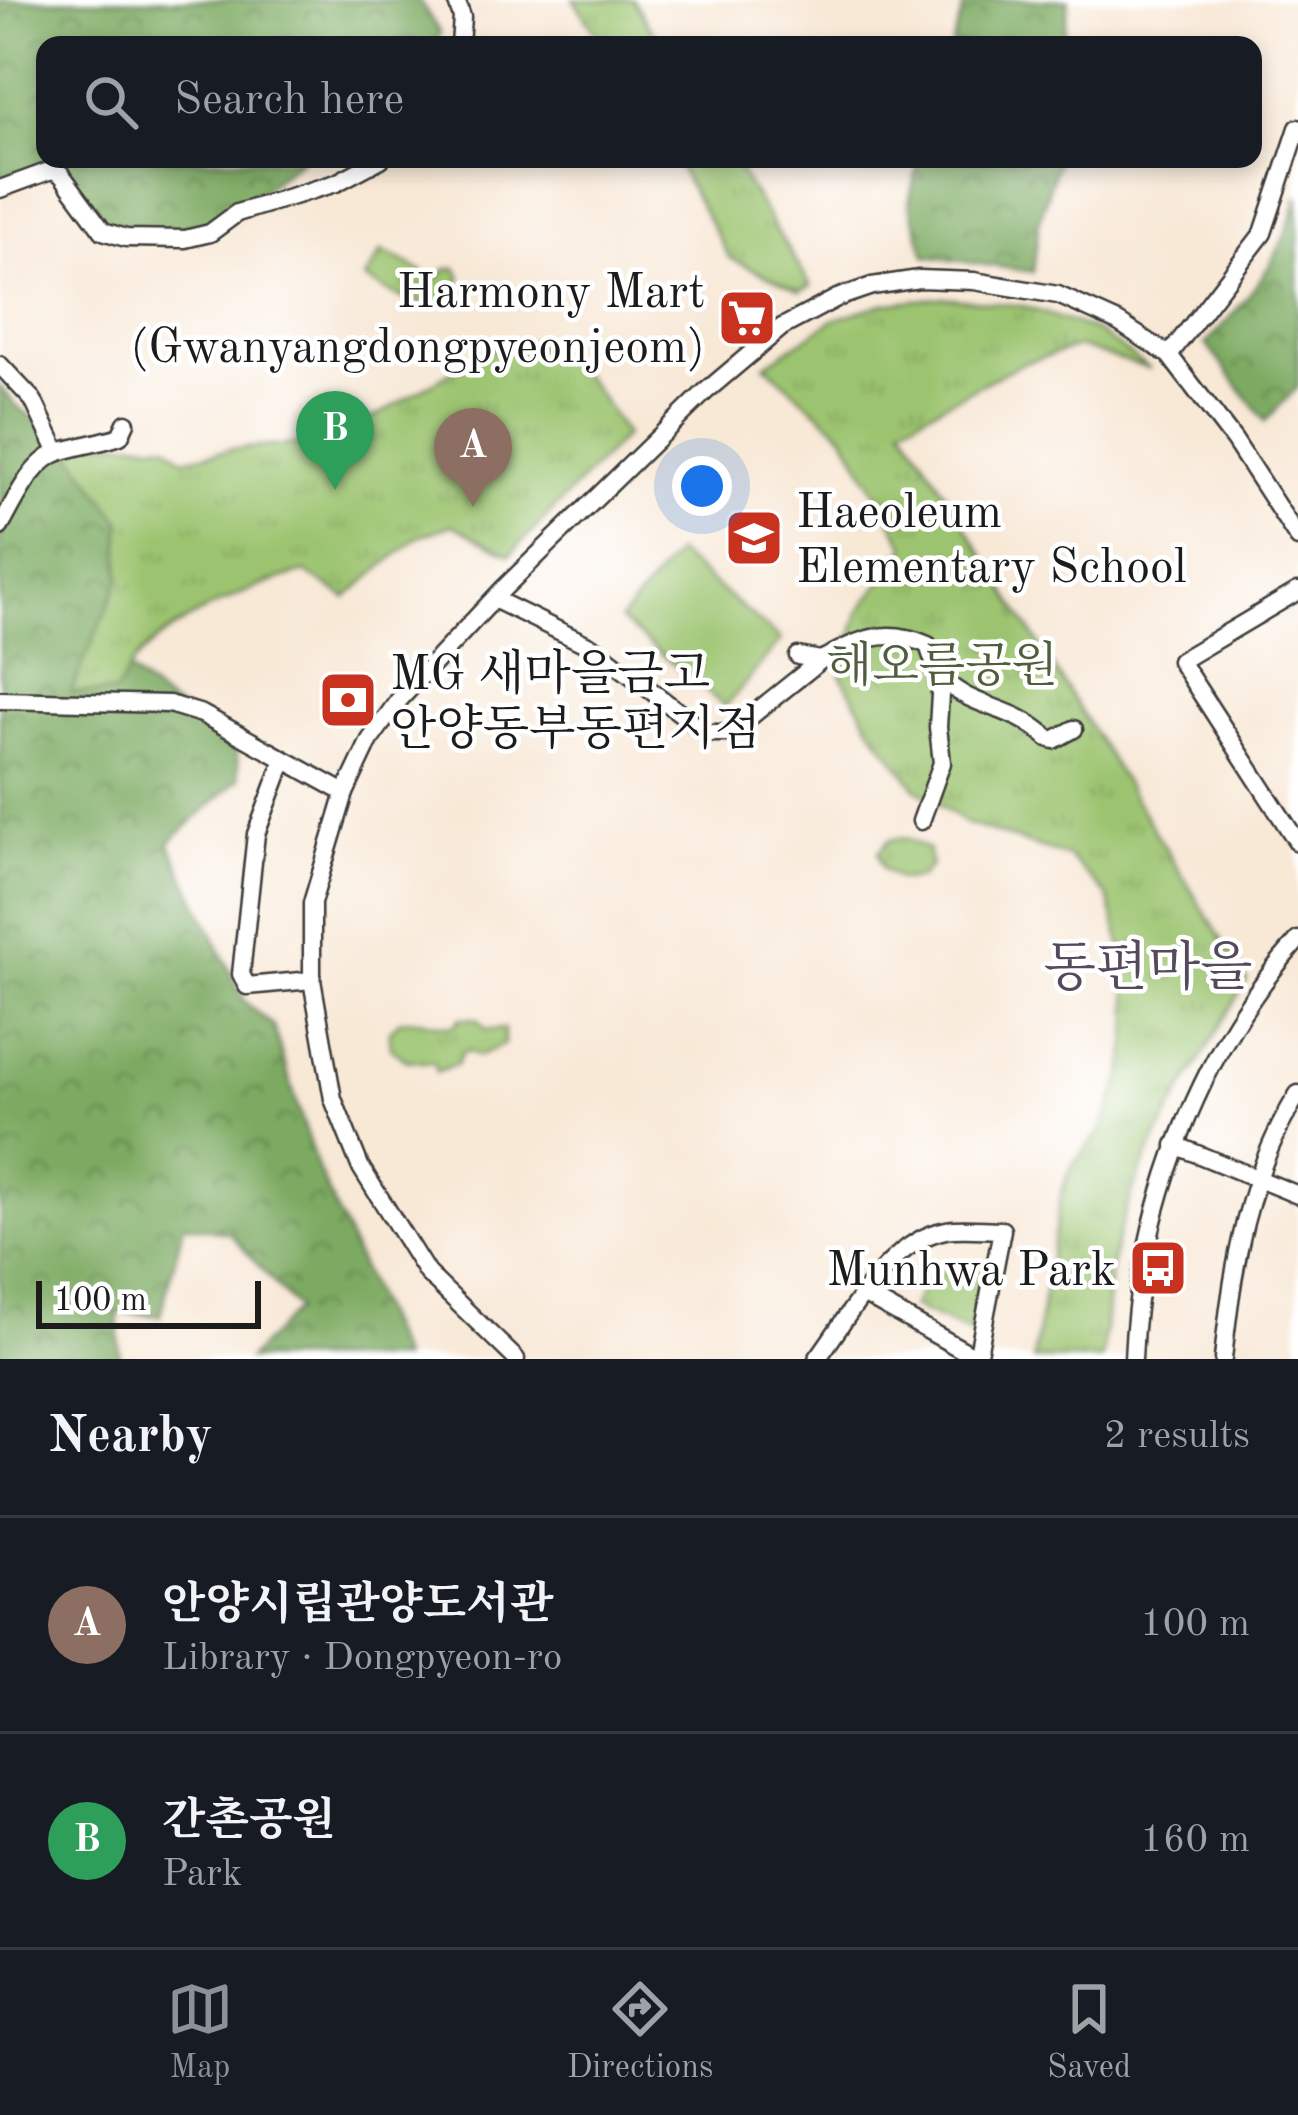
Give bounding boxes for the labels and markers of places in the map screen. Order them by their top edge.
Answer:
place label: Harmony Mart (Gwanyangdongpyeonjeom) [130,270,705,373]
supermarket icon: Harmony Mart (Gwanyangdongpyeonjeom) [716,287,778,349]
pin: B [296,391,374,490]
pin: A [434,408,512,507]
place label: Haeoleum Elementary School [796,490,1187,593]
school or university icon: Haeoleum Elementary School [723,507,785,569]
place label: MG 새마을금고 안양동부동편지점 [390,648,761,755]
bank icon: MG 새마을금고 안양동부동편지점 [317,669,379,731]
bus stop icon: Munhwa Park [1127,1237,1189,1299]
place label: Munhwa Park [826,1248,1116,1296]

